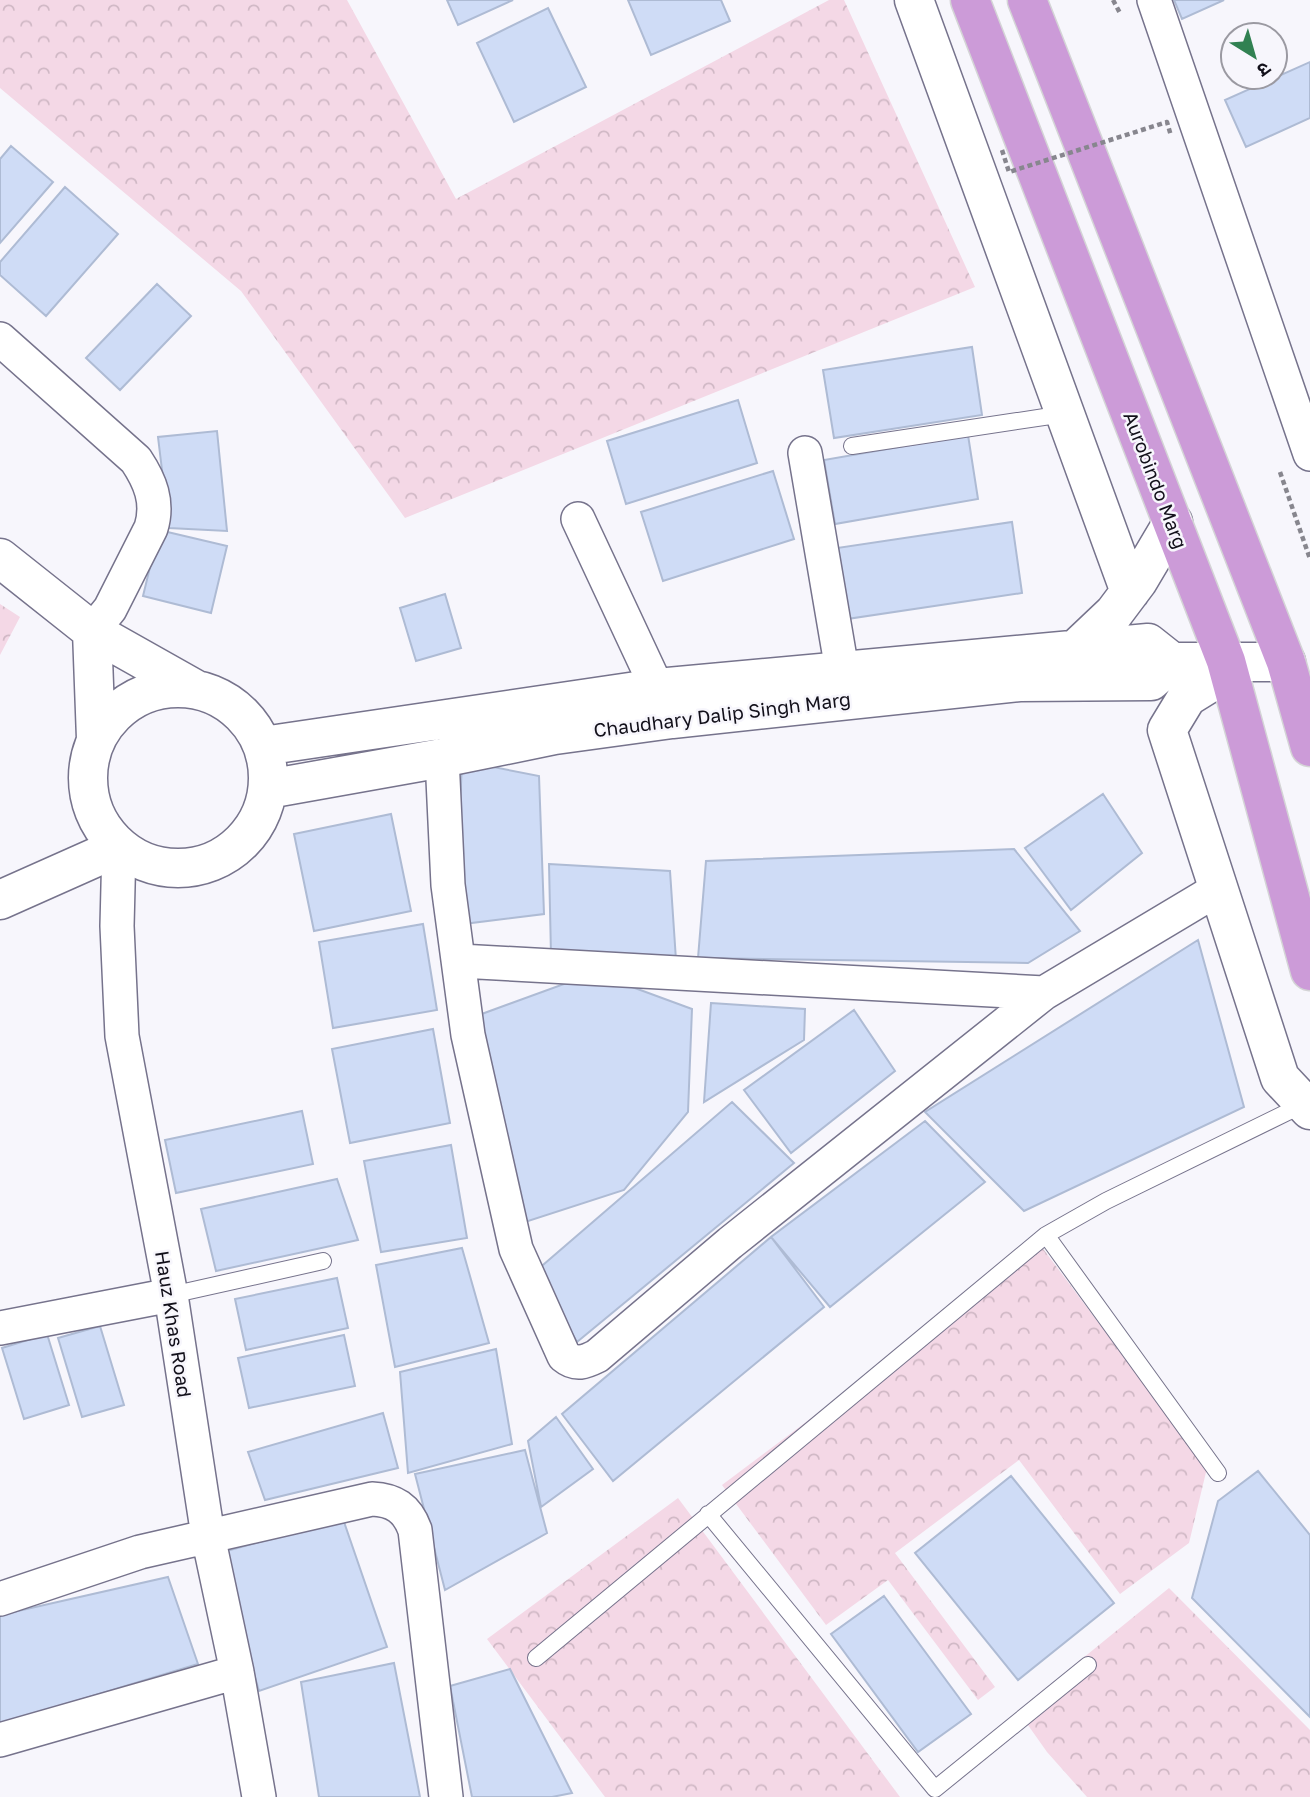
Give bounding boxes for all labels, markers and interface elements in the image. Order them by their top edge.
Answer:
north arrow [1219,21,1289,91]
text: उ [1252,57,1276,83]
street label: Aurobindo Marg [1119,408,1193,552]
street label: Chaudhary Dalip Singh Marg [592,687,852,741]
street label: Hauz Khas Road [151,1249,197,1399]

